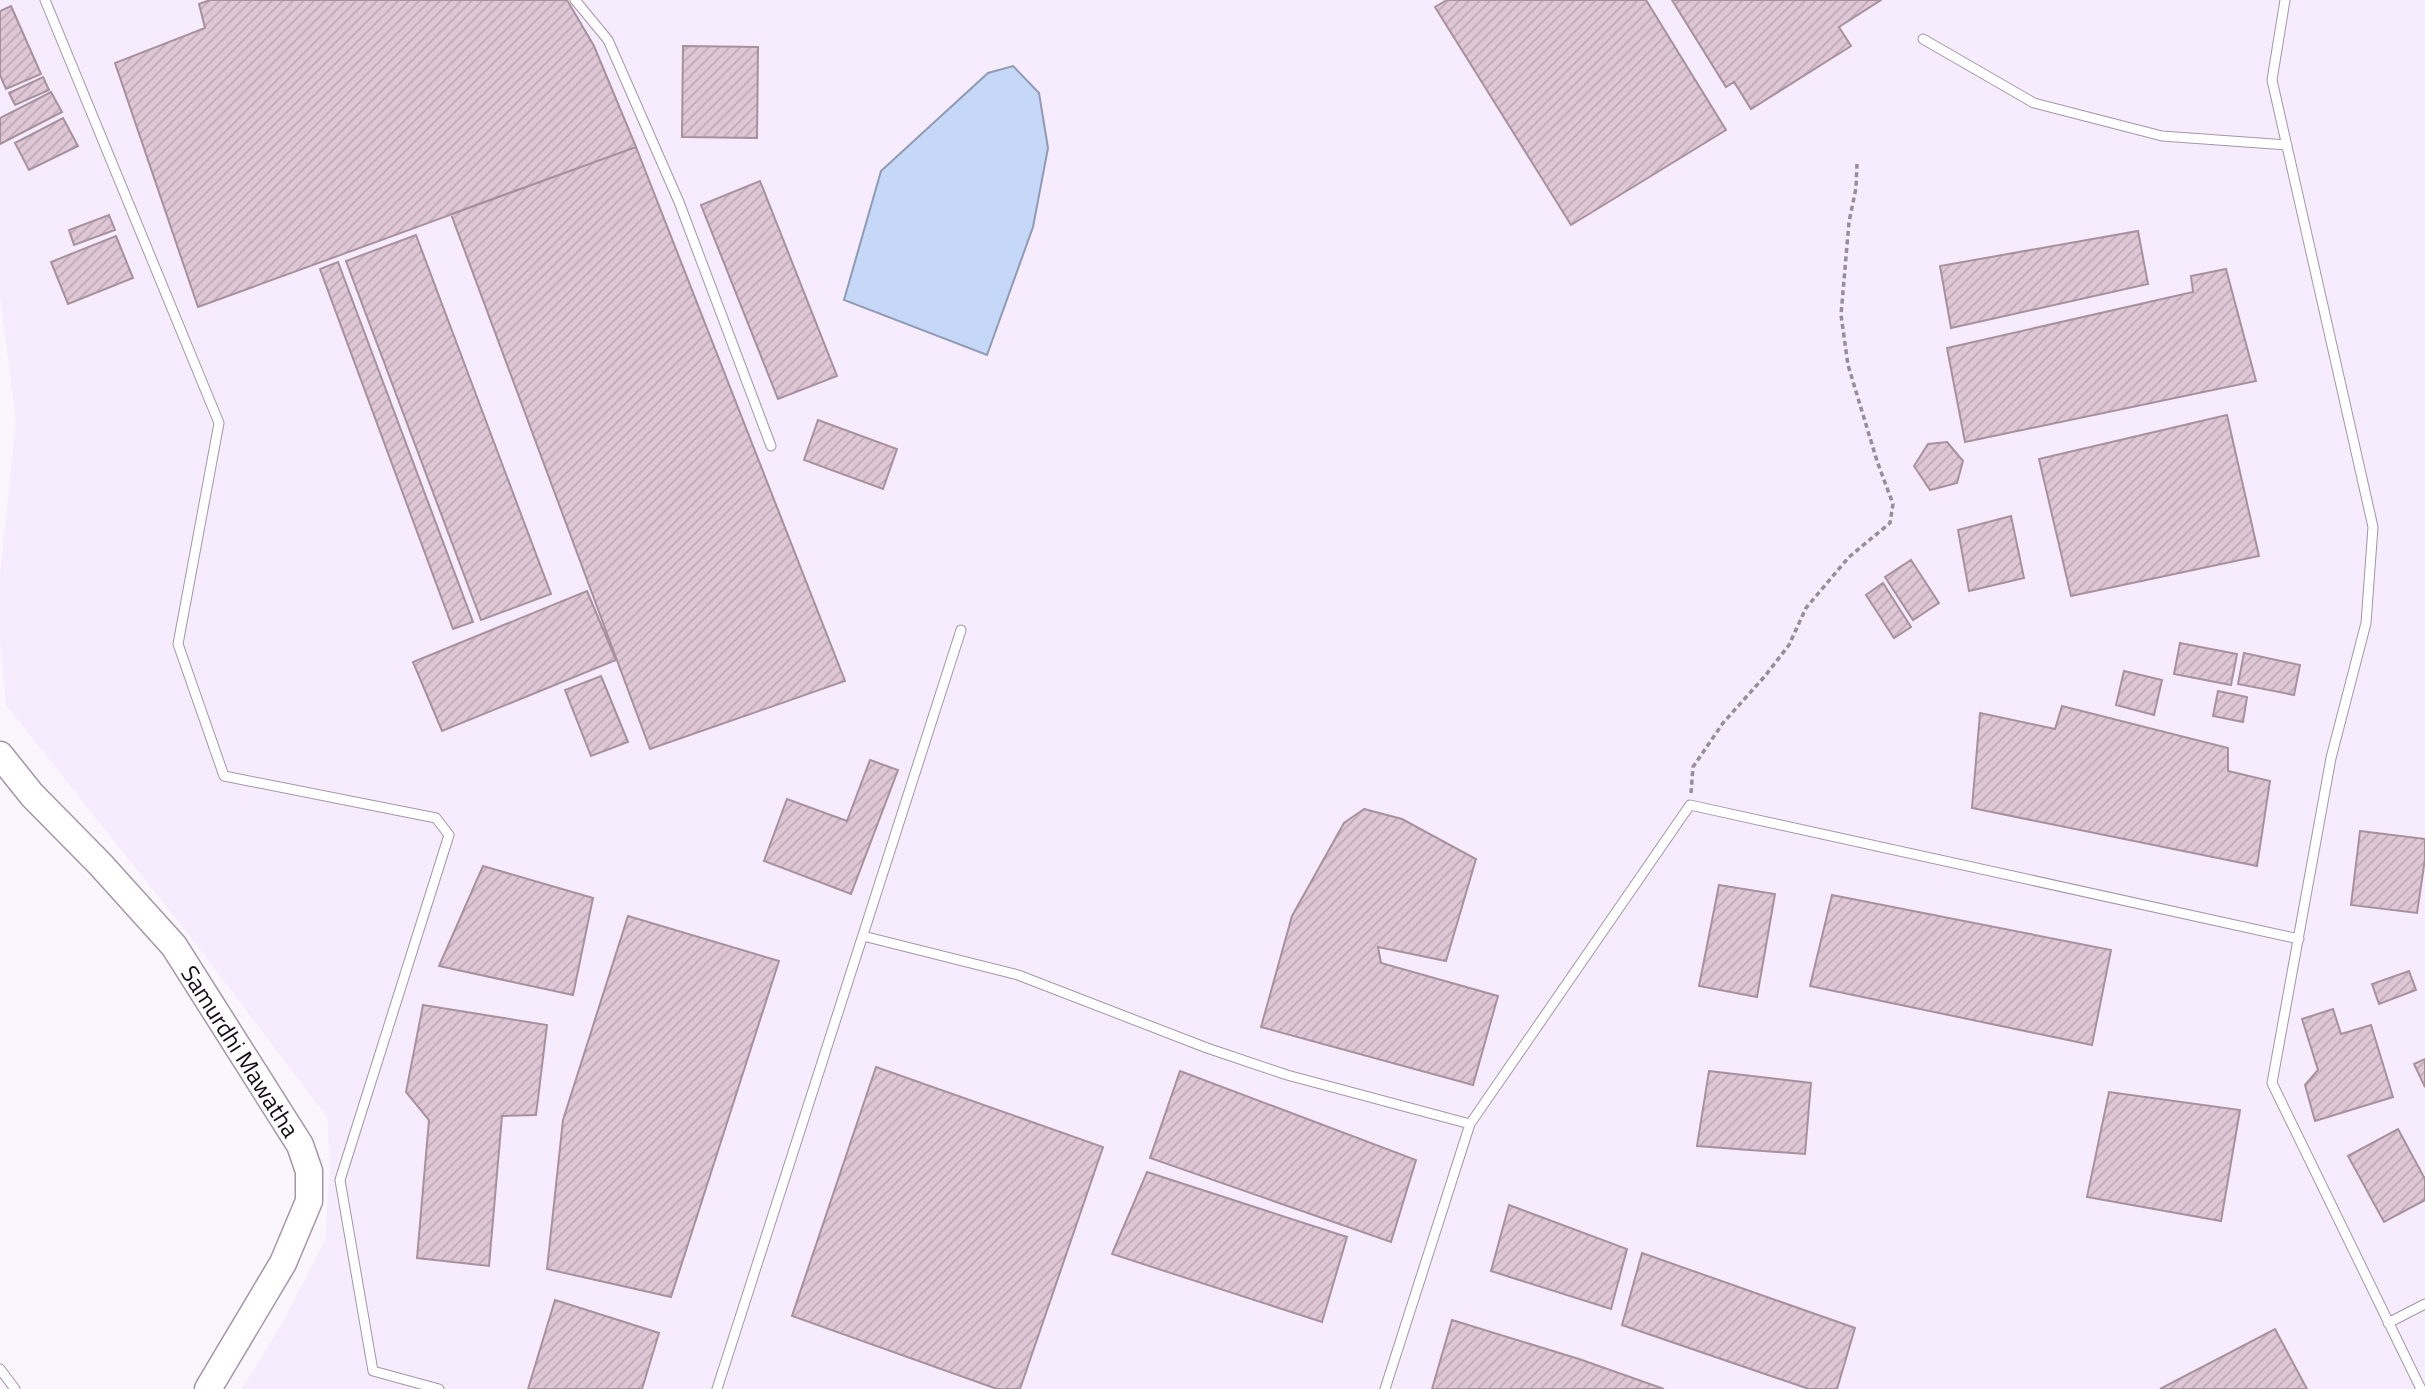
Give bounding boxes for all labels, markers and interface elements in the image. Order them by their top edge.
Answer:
street label: Samurdhi Mawatha [172,958,309,1144]

